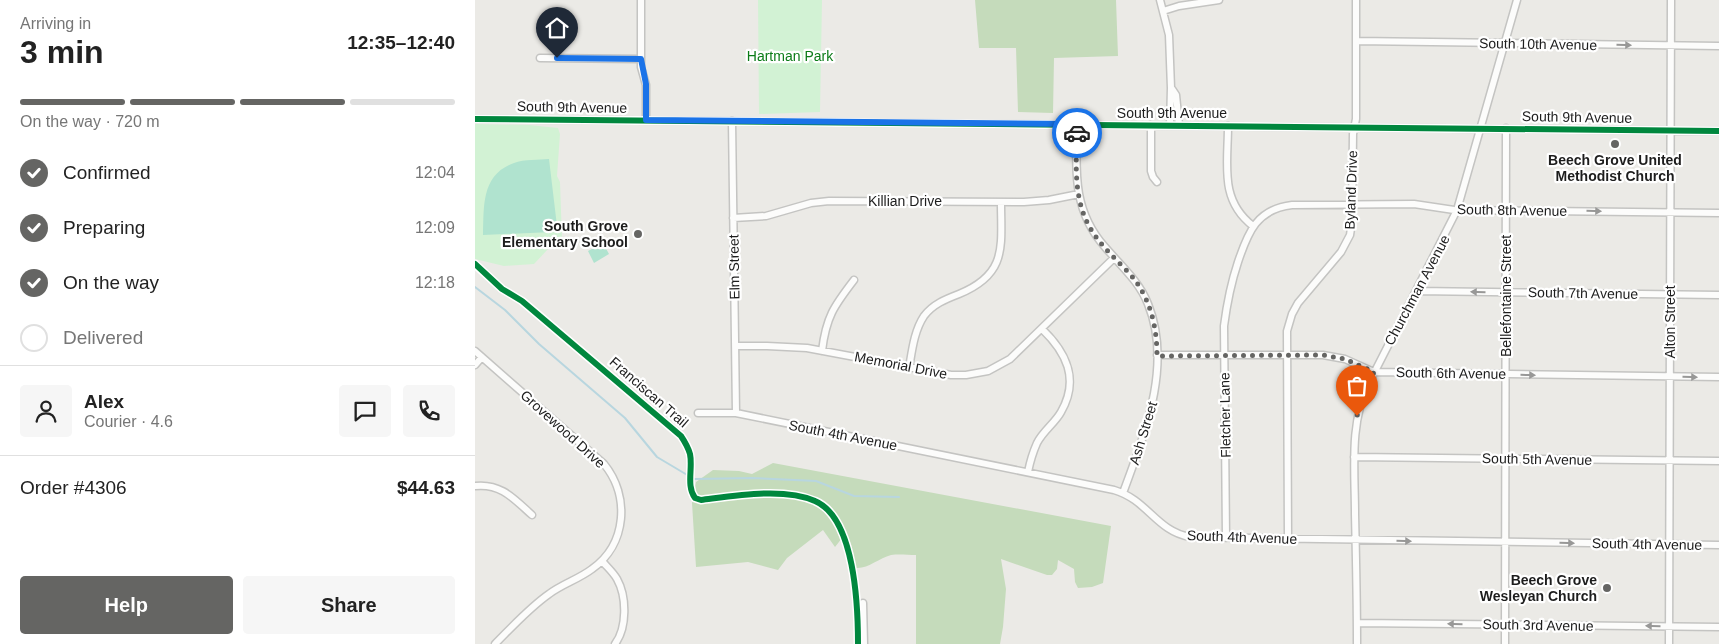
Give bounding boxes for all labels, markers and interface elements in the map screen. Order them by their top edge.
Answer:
pin [536,7,578,58]
icon: home [543,14,571,42]
text: Arriving in [20,15,91,32]
text: 12:35–12:40 [347,32,455,53]
text: 3 min [20,34,104,70]
street label: South 10th Avenue [1479,35,1597,53]
one-way arrow [1616,41,1632,49]
park label: Hartman Park [747,48,834,64]
street label: South 9th Avenue [517,98,627,116]
street label: South 9th Avenue [1117,105,1227,121]
courier [1052,108,1102,158]
street label: South 9th Avenue [1522,108,1632,126]
text: On the way · 720 m [20,113,160,130]
icon: car [1063,119,1091,147]
marker: Beech Grove United Methodist Church [1609,138,1621,150]
street label: Byland Drive [1342,150,1360,230]
place label: Beech Grove United Methodist Church [1548,152,1682,184]
icon: check [20,159,48,187]
text: Confirmed [63,162,151,183]
text: 12:04 [415,164,455,181]
street label: Killian Drive [868,193,942,209]
street label: South 8th Avenue [1457,201,1567,219]
one-way arrow [1586,208,1602,216]
icon: check [20,214,48,242]
text: Preparing [63,217,145,238]
place label: South Grove Elementary School [502,218,628,250]
text: 12:09 [415,219,455,236]
marker: South Grove Elementary School [632,228,644,240]
street label: Churchman Avenue [1381,232,1453,348]
street label: Elm Street [725,234,743,300]
street label: Bellefontaine Street [1498,235,1514,357]
icon: check [20,269,48,297]
text: On the way [63,272,159,293]
text: 12:18 [415,274,455,291]
street label: South 7th Avenue [1528,284,1638,302]
street label: Alton Street [1662,285,1678,359]
one-way arrow [1470,288,1486,296]
text: Delivered [63,327,143,348]
street label: Memorial Drive [853,348,949,382]
street label: Franciscan Trail [606,354,692,430]
street label: South 6th Avenue [1396,364,1506,382]
pin [1336,365,1378,416]
one-way arrow [1520,371,1536,379]
street label: Fletcher Lane [1216,372,1234,458]
icon: bag [1343,372,1371,400]
one-way arrow [1683,373,1699,381]
button: person [20,385,72,437]
button: chat [339,385,391,437]
button: phone [403,385,455,437]
street label: Grovewood Drive [517,387,609,471]
text: Alex [84,391,124,412]
street label: Ash Street [1126,399,1160,467]
text: Courier · 4.6 [84,413,173,430]
street label: South 4th Avenue [787,417,899,453]
street label: South 5th Avenue [1482,450,1592,468]
text: Order #4306 [20,477,127,498]
text: $44.63 [397,477,455,498]
street label: South 4th Avenue [1187,527,1298,547]
street label: South 4th Avenue [1592,535,1702,553]
one-way arrow [1397,537,1413,545]
one-way arrow [1559,539,1575,547]
place label: Beech Grove Wesleyan Church [1480,572,1597,604]
button: Help [20,576,233,634]
button: Share [243,576,455,634]
marker: Beech Grove Wesleyan Church [1601,582,1613,594]
street label: South 3rd Avenue [1482,616,1594,634]
one-way arrow [1447,620,1463,628]
one-way arrow [1645,622,1661,630]

